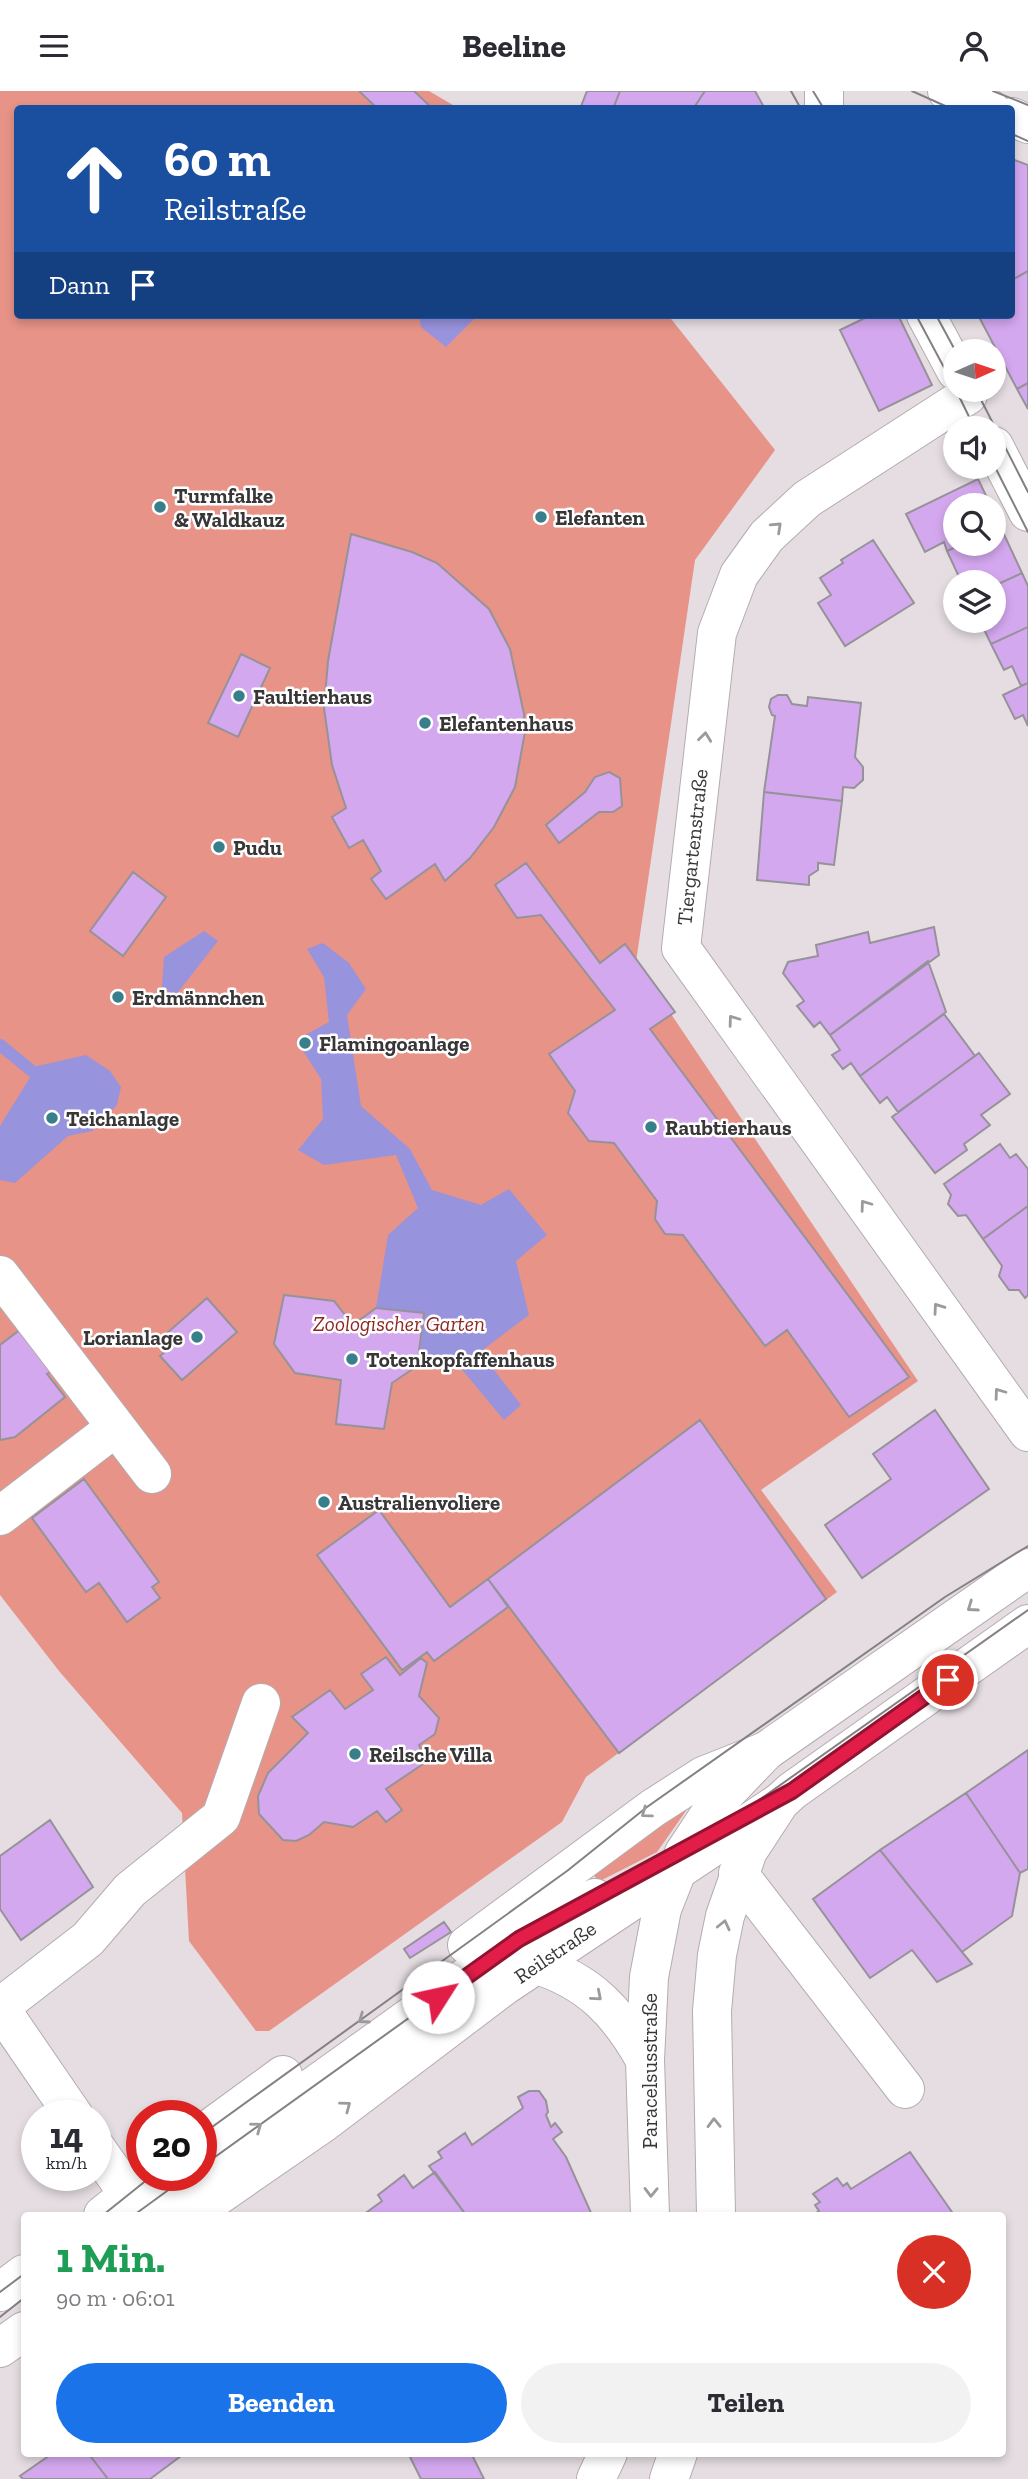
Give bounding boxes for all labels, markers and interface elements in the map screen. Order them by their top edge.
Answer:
icon: menu [35,27,73,65]
text: Beeline [462,27,566,65]
icon: person [955,27,993,65]
text: 60 m [164,130,271,189]
icon: ahead [49,133,140,224]
text: Reilstraße [164,190,307,228]
icon: arrive [124,266,162,304]
text: Dann [49,269,110,301]
north arrow [943,339,1006,403]
map controls [943,339,1006,633]
button: sound [943,416,1006,479]
place label: Turmfalke & Waldkauz [174,483,285,532]
button: search [943,493,1006,556]
marker: Turmfalke & Waldkauz [152,499,168,515]
place label: Elefanten [555,505,645,530]
marker: Elefanten [533,509,549,525]
one-way arrow [769,523,782,536]
button: layers [943,570,1006,633]
place label: Faultierhaus [253,684,373,709]
marker: Faultierhaus [231,688,247,704]
place label: Elefantenhaus [439,711,574,736]
marker: Elefantenhaus [417,715,433,731]
one-way arrow [697,731,712,742]
street label: Tiergartenstraße [671,767,713,927]
place label: Pudu [233,835,282,860]
marker: Pudu [211,839,227,855]
place label: Erdmännchen [132,985,265,1010]
marker: Erdmännchen [110,989,126,1005]
one-way arrow [729,1015,741,1028]
place label: Flamingoanlage [319,1031,469,1056]
marker: Flamingoanlage [297,1035,313,1051]
place label: Teichanlage [66,1106,179,1131]
marker: Teichanlage [44,1110,60,1126]
place label: Raubtierhaus [665,1115,792,1140]
marker: Raubtierhaus [643,1119,659,1135]
one-way arrow [861,1200,873,1213]
one-way arrow [934,1303,946,1316]
park label: Zoologischer Garten [313,1311,485,1336]
place label: Lorianlage [83,1325,183,1350]
marker: Lorianlage [189,1329,205,1345]
place label: Totenkopfaffenhaus [366,1347,555,1372]
marker: Totenkopfaffenhaus [344,1351,360,1367]
one-way arrow [995,1388,1007,1401]
place label: Australienvoliere [338,1490,500,1515]
marker: Australienvoliere [316,1494,332,1510]
one-way arrow [967,1599,980,1611]
pin [918,1650,978,1710]
icon: arrive [929,1661,967,1699]
place label: Reilsche Villa [369,1742,493,1767]
marker: Reilsche Villa [347,1746,363,1762]
one-way arrow [641,1805,654,1817]
street label: Reilstraße [509,1915,601,1989]
one-way arrow [715,1919,730,1931]
position arrow [401,1960,475,2034]
one-way arrow [589,1988,602,2000]
street label: Paracelsusstraße [637,1993,662,2149]
one-way arrow [358,2011,371,2023]
speed limit sign: 20 [126,2100,217,2191]
one-way arrow [338,2101,351,2114]
text: 14 [49,2115,84,2157]
one-way arrow [706,2117,722,2128]
one-way arrow [249,2123,262,2135]
text: km/h [46,2152,87,2174]
one-way arrow [643,2187,659,2197]
text: 1 Min. [56,2232,165,2283]
button: close [897,2235,971,2309]
text: 90 m · 06:01 [56,2284,175,2312]
button: Beenden [56,2363,507,2443]
button: Teilen [521,2363,971,2443]

